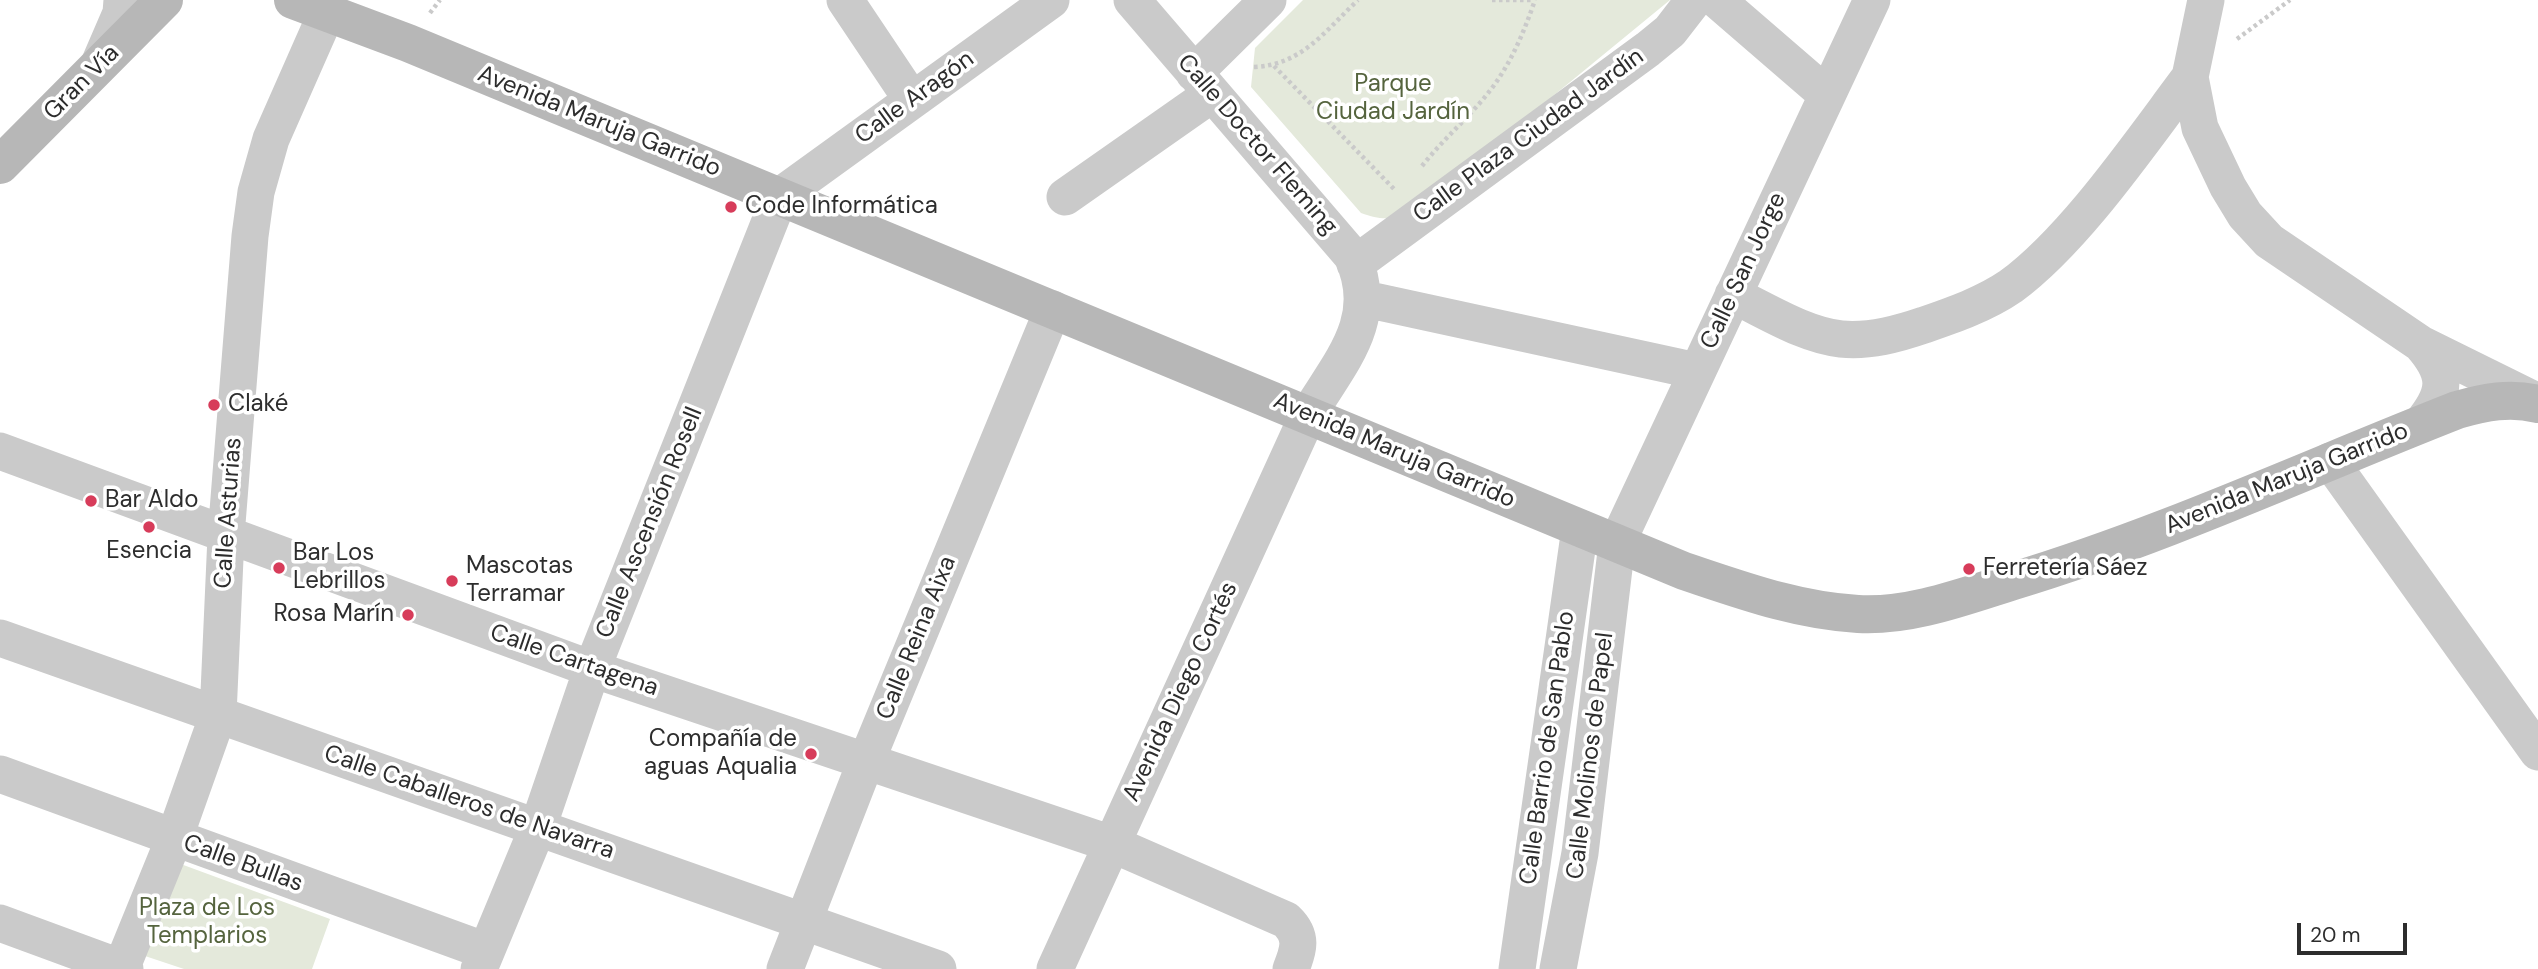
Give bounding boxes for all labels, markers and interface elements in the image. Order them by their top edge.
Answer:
street label: Gran Vía [38,39,126,127]
street label: Calle Plaza Ciudad Jardín [1408,43,1650,229]
street label: Calle Aragón [850,45,980,151]
street label: Calle Doctor Fleming [1171,49,1343,241]
street label: Avenida Maruja Garrido [473,60,725,184]
park label: Parque Ciudad Jardín [1316,71,1470,127]
street label: Calle San Jorge [1695,188,1793,354]
place label: Code Informática [745,193,938,221]
marker: Code Informática [723,199,739,215]
street label: Avenida Maruja Garrido [1269,387,1519,515]
place label: Claké [228,391,288,419]
marker: Claké [206,397,222,413]
street label: Calle Ascensión Rosell [590,403,710,643]
street label: Avenida Maruja Garrido [2161,417,2413,541]
street label: Calle Asturias [209,437,249,589]
place label: Bar Aldo [105,487,198,515]
marker: Bar Aldo [83,493,99,509]
marker: Esencia [141,519,157,535]
place label: Esencia [106,538,192,566]
place label: Bar Los Lebrillos [293,540,385,596]
street label: Calle Reina Aixa [871,552,963,724]
place label: Mascotas Terramar [466,553,573,609]
place label: Ferretería Sáez [1983,555,2147,583]
marker: Bar Los Lebrillos [271,560,287,576]
marker: Ferretería Sáez [1961,561,1977,577]
marker: Mascotas Terramar [444,573,460,589]
street label: Avenida Diego Cortés [1117,578,1245,806]
place label: Rosa Marín [273,601,394,629]
marker: Rosa Marín [400,607,416,623]
street label: Calle Barrio de San Pablo [1515,609,1581,887]
street label: Calle Cartagena [486,619,662,703]
street label: Calle Molinos de Papel [1562,631,1620,881]
place label: Compañía de aguas Aqualia [644,726,797,782]
street label: Calle Caballeros de Navarra [320,740,618,866]
marker: Compañía de aguas Aqualia [803,746,819,762]
street label: Calle Bullas [179,829,307,899]
park label: Plaza de Los Templarios [139,895,275,951]
scale bar [2300,909,2410,953]
text: 20 m [2310,921,2361,949]

